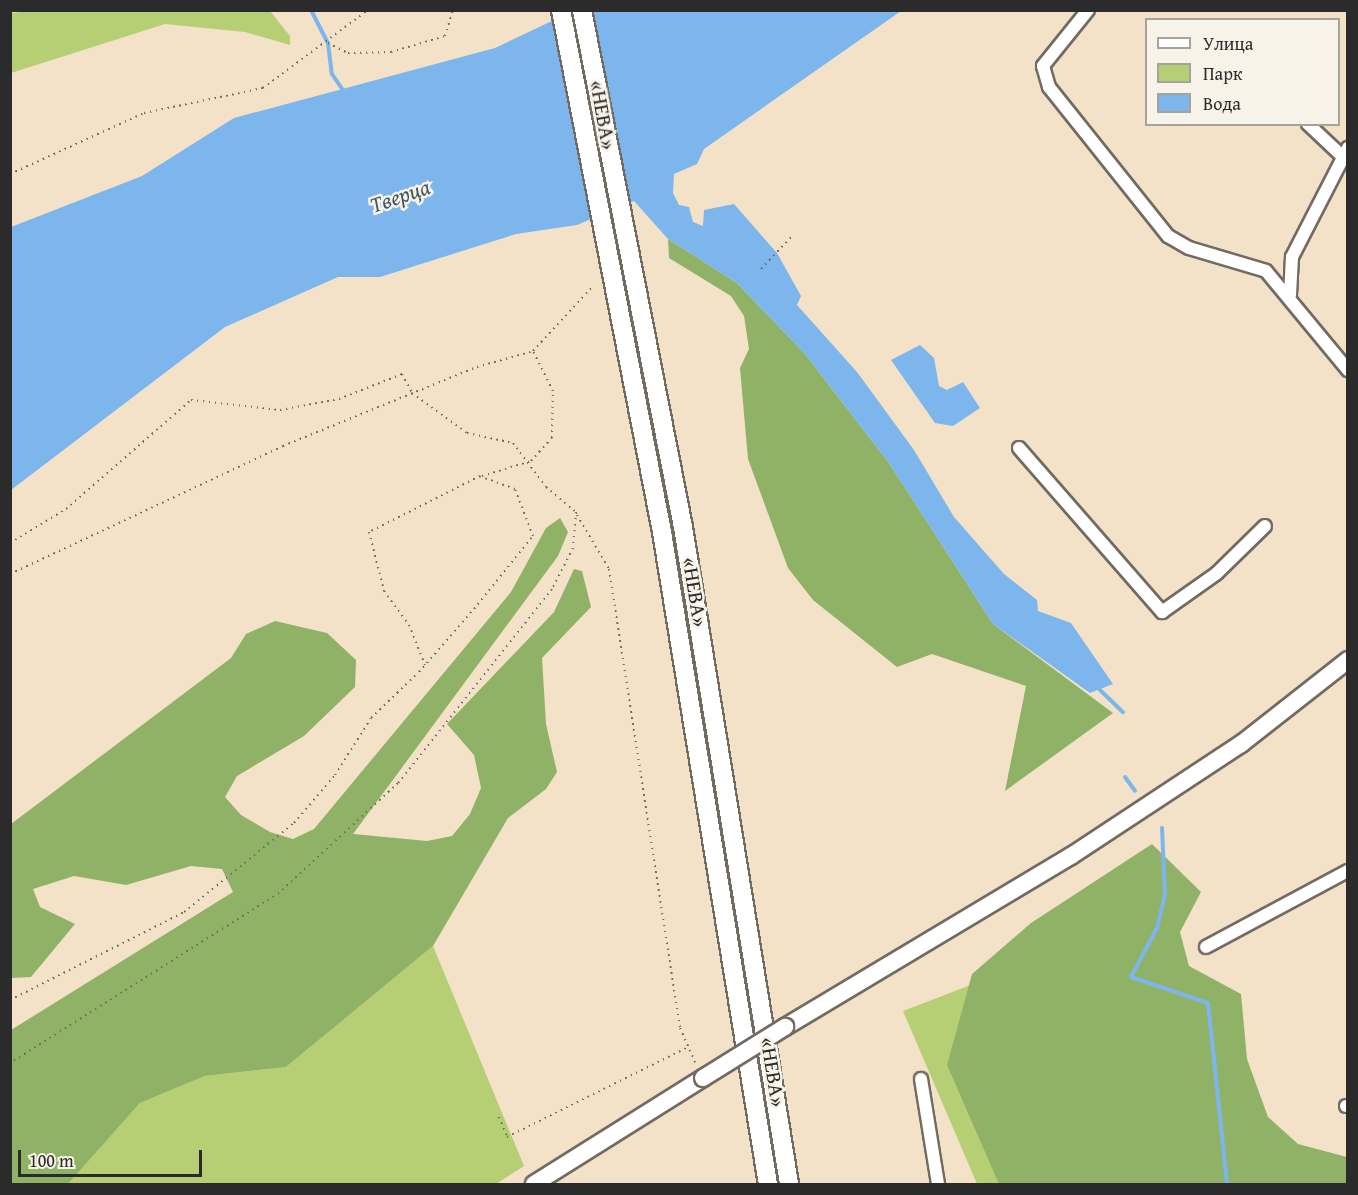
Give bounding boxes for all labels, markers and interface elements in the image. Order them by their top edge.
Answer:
legend [1145,18,1340,126]
text: Улица [1203,30,1253,57]
text: Парк [1203,60,1242,87]
street label: «НЕВА» [585,78,621,152]
text: Вода [1203,90,1241,117]
water label: Тверца [367,173,433,219]
street label: «НЕВА» [677,555,713,629]
street label: «НЕВА» [755,1035,791,1109]
scale bar [21,1138,206,1176]
text: 100 m [29,1147,74,1174]

